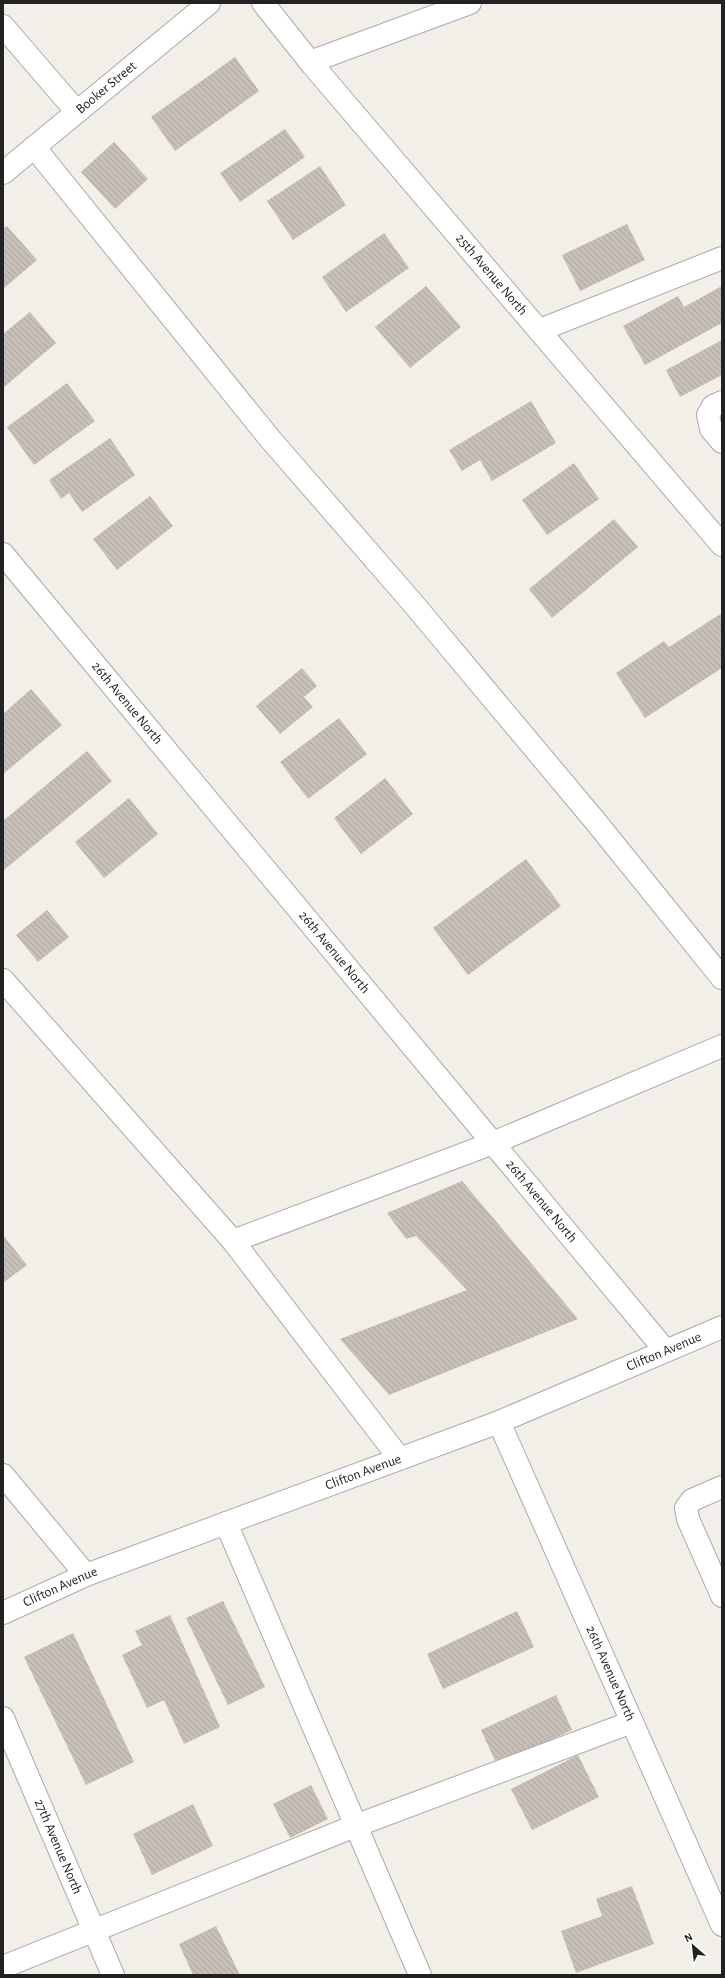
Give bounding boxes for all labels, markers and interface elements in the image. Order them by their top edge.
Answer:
street label: Booker Street [74,59,140,117]
street label: 25th Avenue North [453,231,530,318]
street label: 26th Avenue North [89,659,165,747]
street label: 26th Avenue North [296,908,372,996]
street label: 26th Avenue North [503,1157,580,1245]
street label: Clifton Avenue [624,1330,703,1374]
street label: Clifton Avenue [323,1452,403,1493]
street label: Clifton Avenue [21,1564,99,1610]
street label: 26th Avenue North [583,1624,638,1723]
street label: 27th Avenue North [32,1797,85,1896]
north arrow [673,1926,713,1966]
text: N [683,1931,695,1944]

